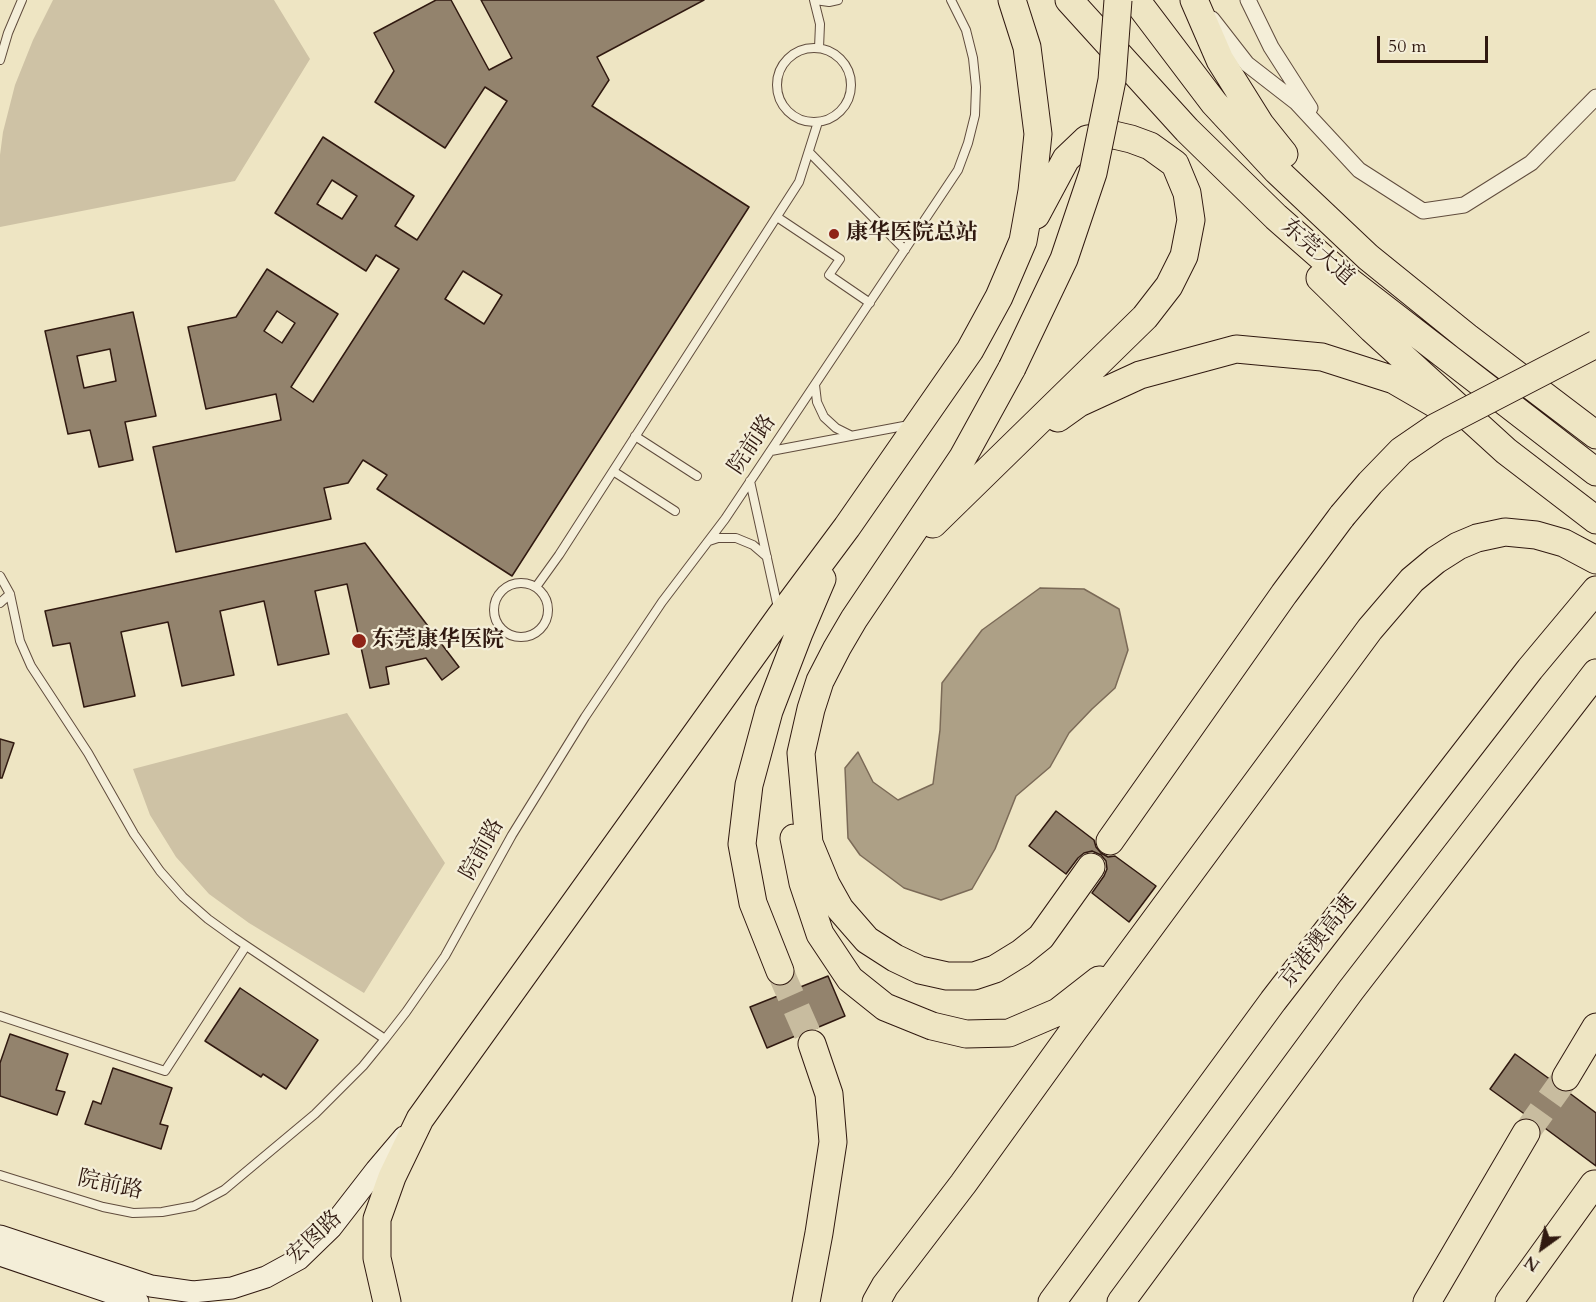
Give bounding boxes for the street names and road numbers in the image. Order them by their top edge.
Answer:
street label: 东莞大道 [1275,214,1359,292]
street label: 院前路 [724,410,782,480]
street label: 院前路 [455,815,511,885]
street label: 京港澳高速 [1275,891,1363,993]
street label: 院前路 [75,1166,145,1206]
street label: 宏图路 [282,1206,348,1270]

